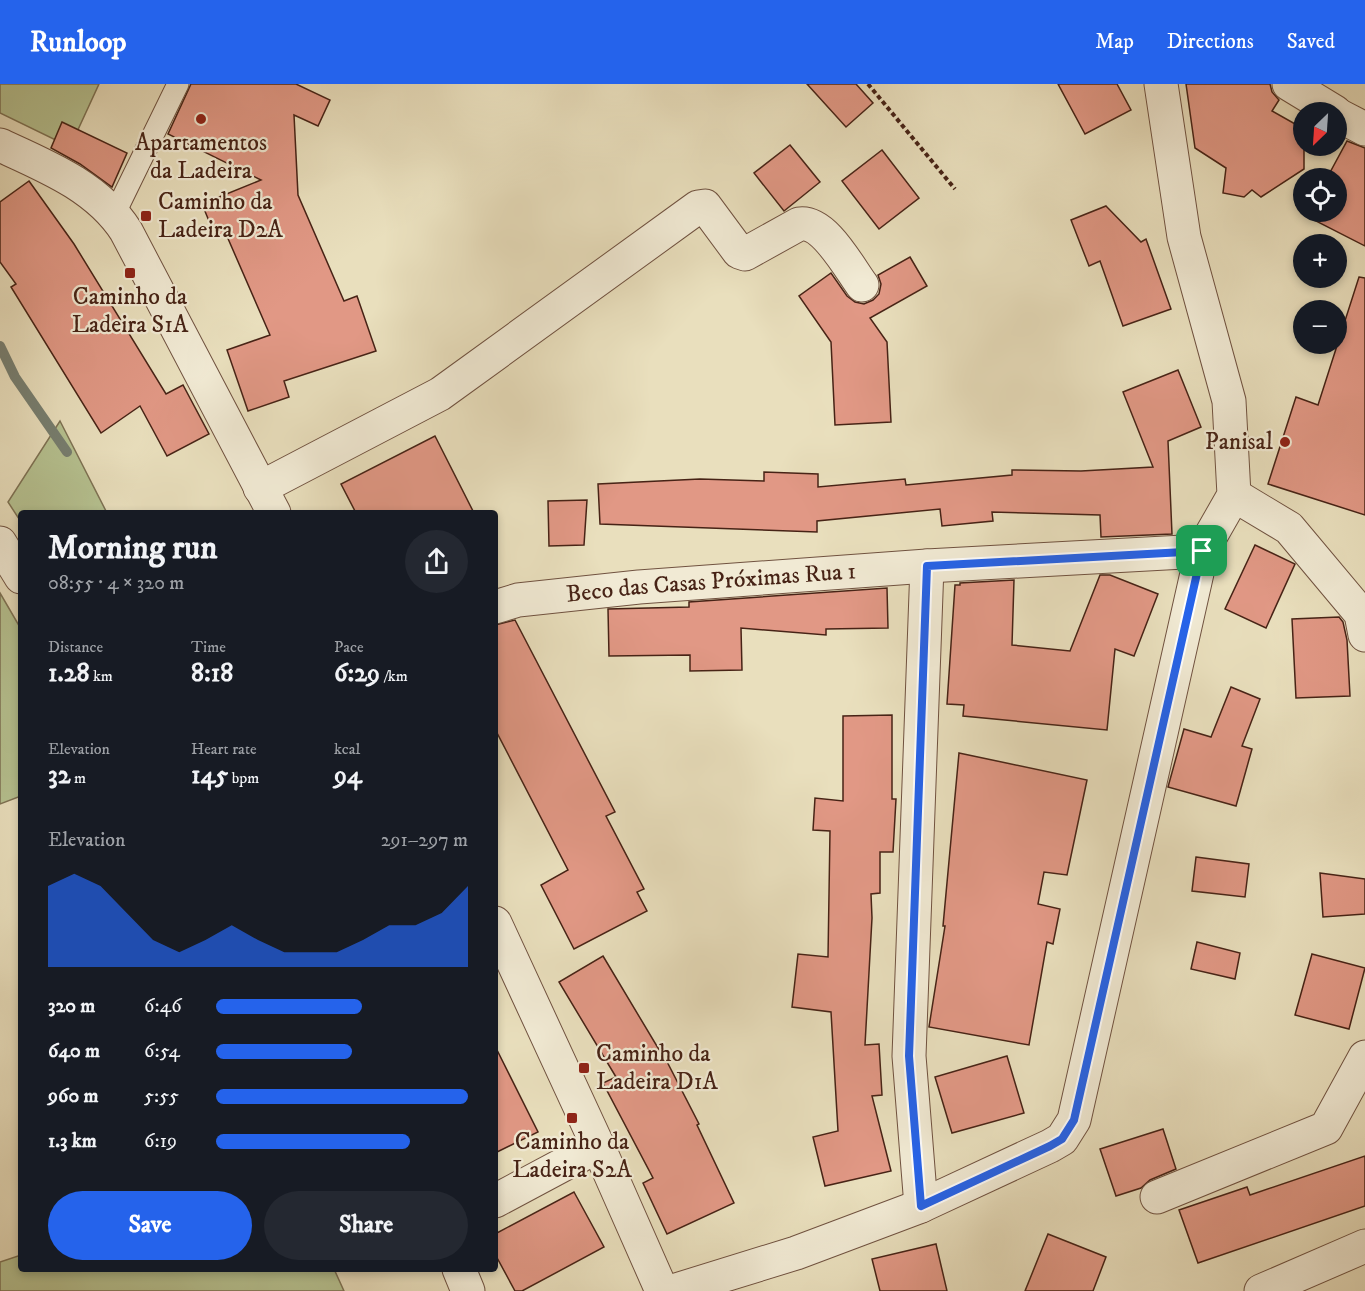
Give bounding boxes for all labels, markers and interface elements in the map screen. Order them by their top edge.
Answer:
text: Runloop [30,25,126,60]
text: Map [1095,29,1134,55]
text: Directions [1167,29,1254,55]
text: Saved [1287,29,1335,55]
north arrow [1293,102,1347,156]
map controls [1293,102,1347,354]
marker: Apartamentos da Ladeira [194,112,208,126]
place label: Apartamentos da Ladeira [135,128,267,186]
button: locate [1293,168,1347,222]
place label: Caminho da Ladeira D2A [158,187,284,245]
marker: Caminho da Ladeira D2A [139,209,153,223]
button: + [1293,234,1347,288]
marker: Caminho da Ladeira S1A [123,266,137,280]
place label: Caminho da Ladeira S1A [72,282,189,340]
button: − [1293,300,1347,354]
place label: Panisal [1205,427,1274,457]
marker: Panisal [1278,435,1292,449]
pin [1176,525,1227,576]
text: Morning run [48,528,217,569]
button: share [405,530,468,593]
icon: arrive [1185,534,1218,567]
street label: Beco das Casas Próximas Rua 1 [565,556,857,610]
text: 08:55 · 4 × 320 m [48,571,184,596]
text: Distance [48,637,103,657]
text: Time [191,637,226,657]
text: Pace [334,637,364,657]
text: 1.28 [48,657,90,690]
text: 8:18 [191,657,233,690]
text: 6:29 [334,657,380,690]
text: km [90,666,113,686]
text: /km [380,666,408,686]
text: Elevation [48,739,110,759]
text: Heart rate [191,739,257,759]
text: kcal [334,739,360,759]
text: 32 [48,759,70,792]
text: 145 [191,759,228,792]
text: 94 [334,759,362,792]
text: m [70,768,86,788]
text: bpm [228,768,259,788]
text: Elevation [48,828,125,853]
text: 291–297 m [381,828,468,853]
text: 320 m [48,994,95,1019]
text: 6:46 [144,994,182,1019]
text: 640 m [48,1039,100,1064]
text: 6:54 [144,1039,180,1064]
place label: Caminho da Ladeira D1A [596,1039,719,1097]
marker: Caminho da Ladeira D1A [577,1061,591,1075]
text: 960 m [48,1084,98,1109]
text: 5:55 [144,1084,179,1109]
marker: Caminho da Ladeira S2A [565,1111,579,1125]
place label: Caminho da Ladeira S2A [512,1127,632,1185]
text: 1.3 km [48,1129,97,1154]
text: 6:19 [144,1129,177,1154]
button: Save [48,1191,252,1260]
button: Share [264,1191,468,1260]

